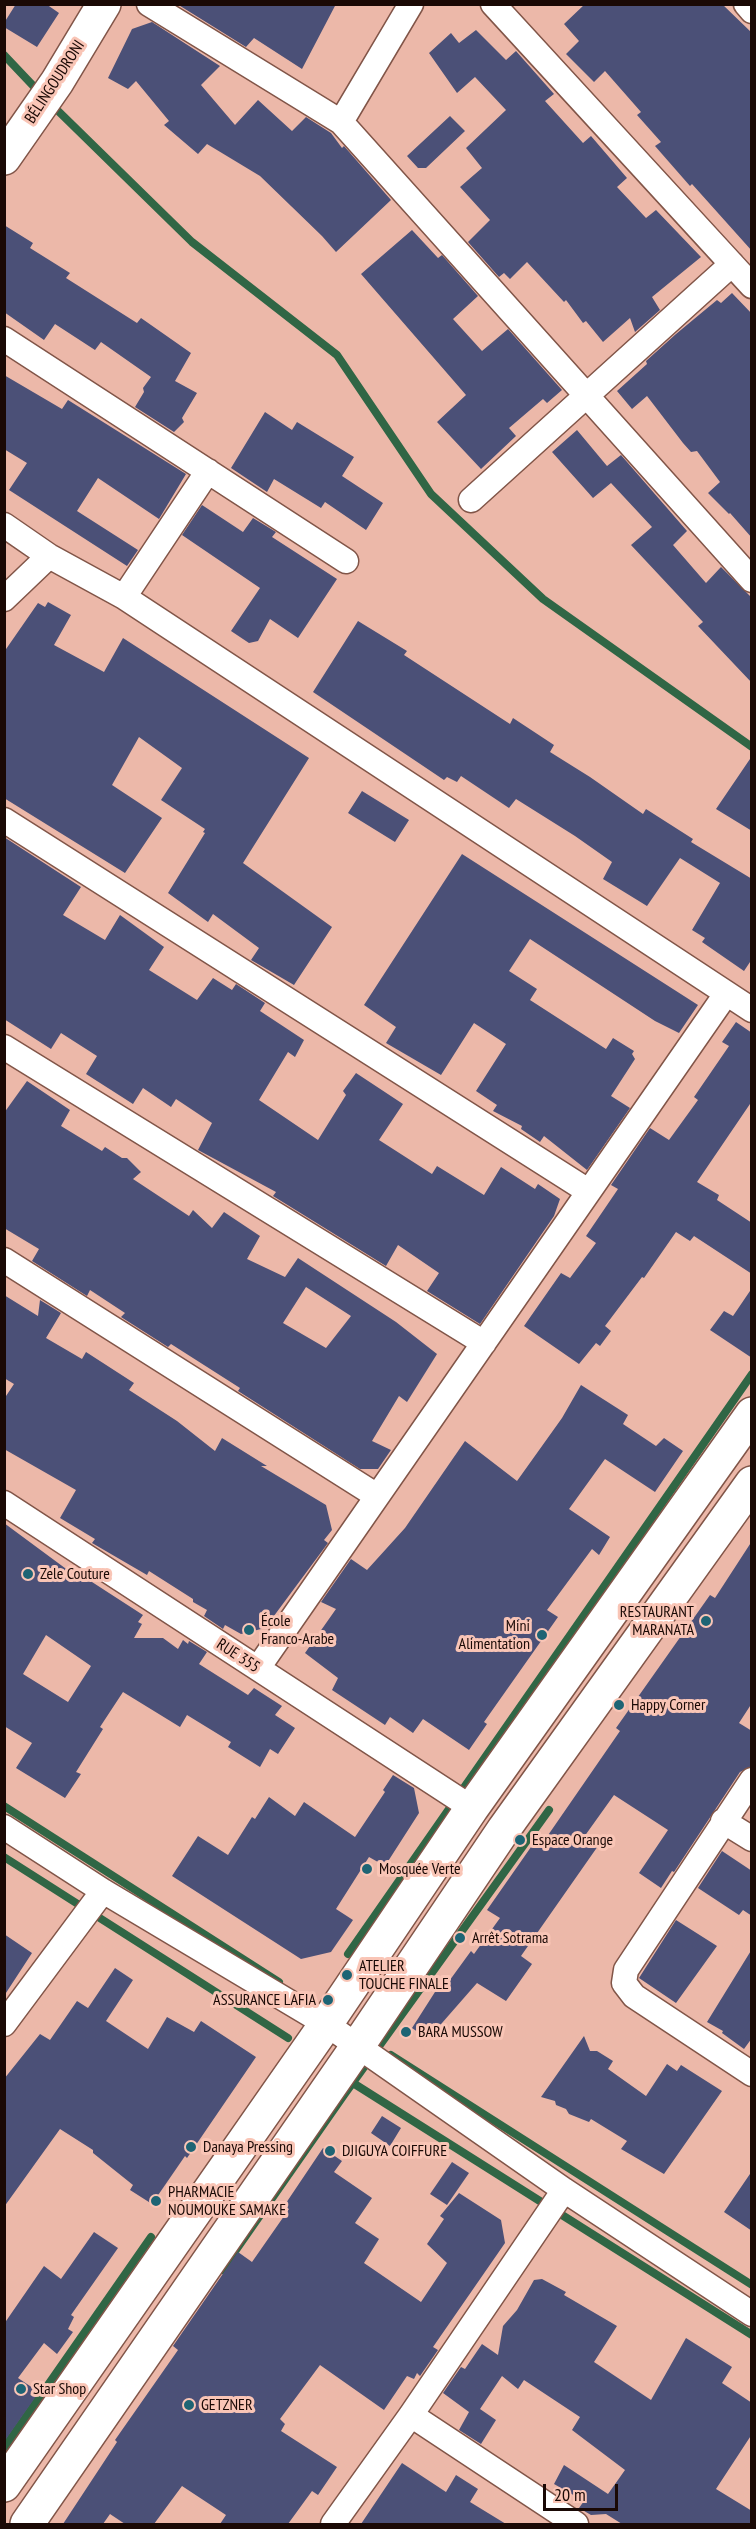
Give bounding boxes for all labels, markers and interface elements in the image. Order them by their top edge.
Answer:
street label: BÉLINGOUDRONI [21,37,89,127]
place label: Zele Couture [40,1564,110,1584]
marker: Zele Couture [21,1567,35,1581]
place label: RESTAURANT MARANATA [620,1602,694,1640]
place label: École Franco-Arabe [261,1611,334,1649]
marker: RESTAURANT MARANATA [699,1614,713,1628]
place label: Mini Alimentation [459,1616,530,1654]
marker: École Franco-Arabe [242,1623,256,1637]
marker: Mini Alimentation [535,1628,549,1642]
street label: RUE 355 [213,1635,263,1677]
place label: Happy Corner [631,1695,705,1715]
marker: Happy Corner [612,1698,626,1712]
place label: Espace Orange [532,1830,613,1850]
marker: Espace Orange [513,1833,527,1847]
place label: Mosquée Verte [379,1859,461,1879]
marker: Mosquée Verte [360,1862,374,1876]
place label: Arrêt Sotrama [472,1928,548,1948]
marker: Arrêt Sotrama [453,1931,467,1945]
place label: ATELIER TOUCHE FINALE [359,1956,449,1994]
marker: ATELIER TOUCHE FINALE [340,1968,354,1982]
place label: ASSURANCE LAFIA [213,1990,316,2010]
marker: ASSURANCE LAFIA [321,1993,335,2007]
place label: BARA MUSSOW [418,2022,503,2042]
marker: BARA MUSSOW [399,2025,413,2039]
place label: Danaya Pressing [203,2137,293,2157]
marker: Danaya Pressing [184,2140,198,2154]
place label: DJIGUYA COIFFURE [342,2141,447,2161]
marker: DJIGUYA COIFFURE [323,2144,337,2158]
place label: PHARMACIE NOUMOUKE SAMAKE [168,2182,286,2220]
marker: PHARMACIE NOUMOUKE SAMAKE [149,2194,163,2208]
place label: Star Shop [33,2379,86,2399]
marker: Star Shop [14,2382,28,2396]
place label: GETZNER [201,2395,253,2415]
marker: GETZNER [182,2398,196,2412]
scale bar [546,2472,621,2510]
text: 20 m [554,2483,586,2506]

